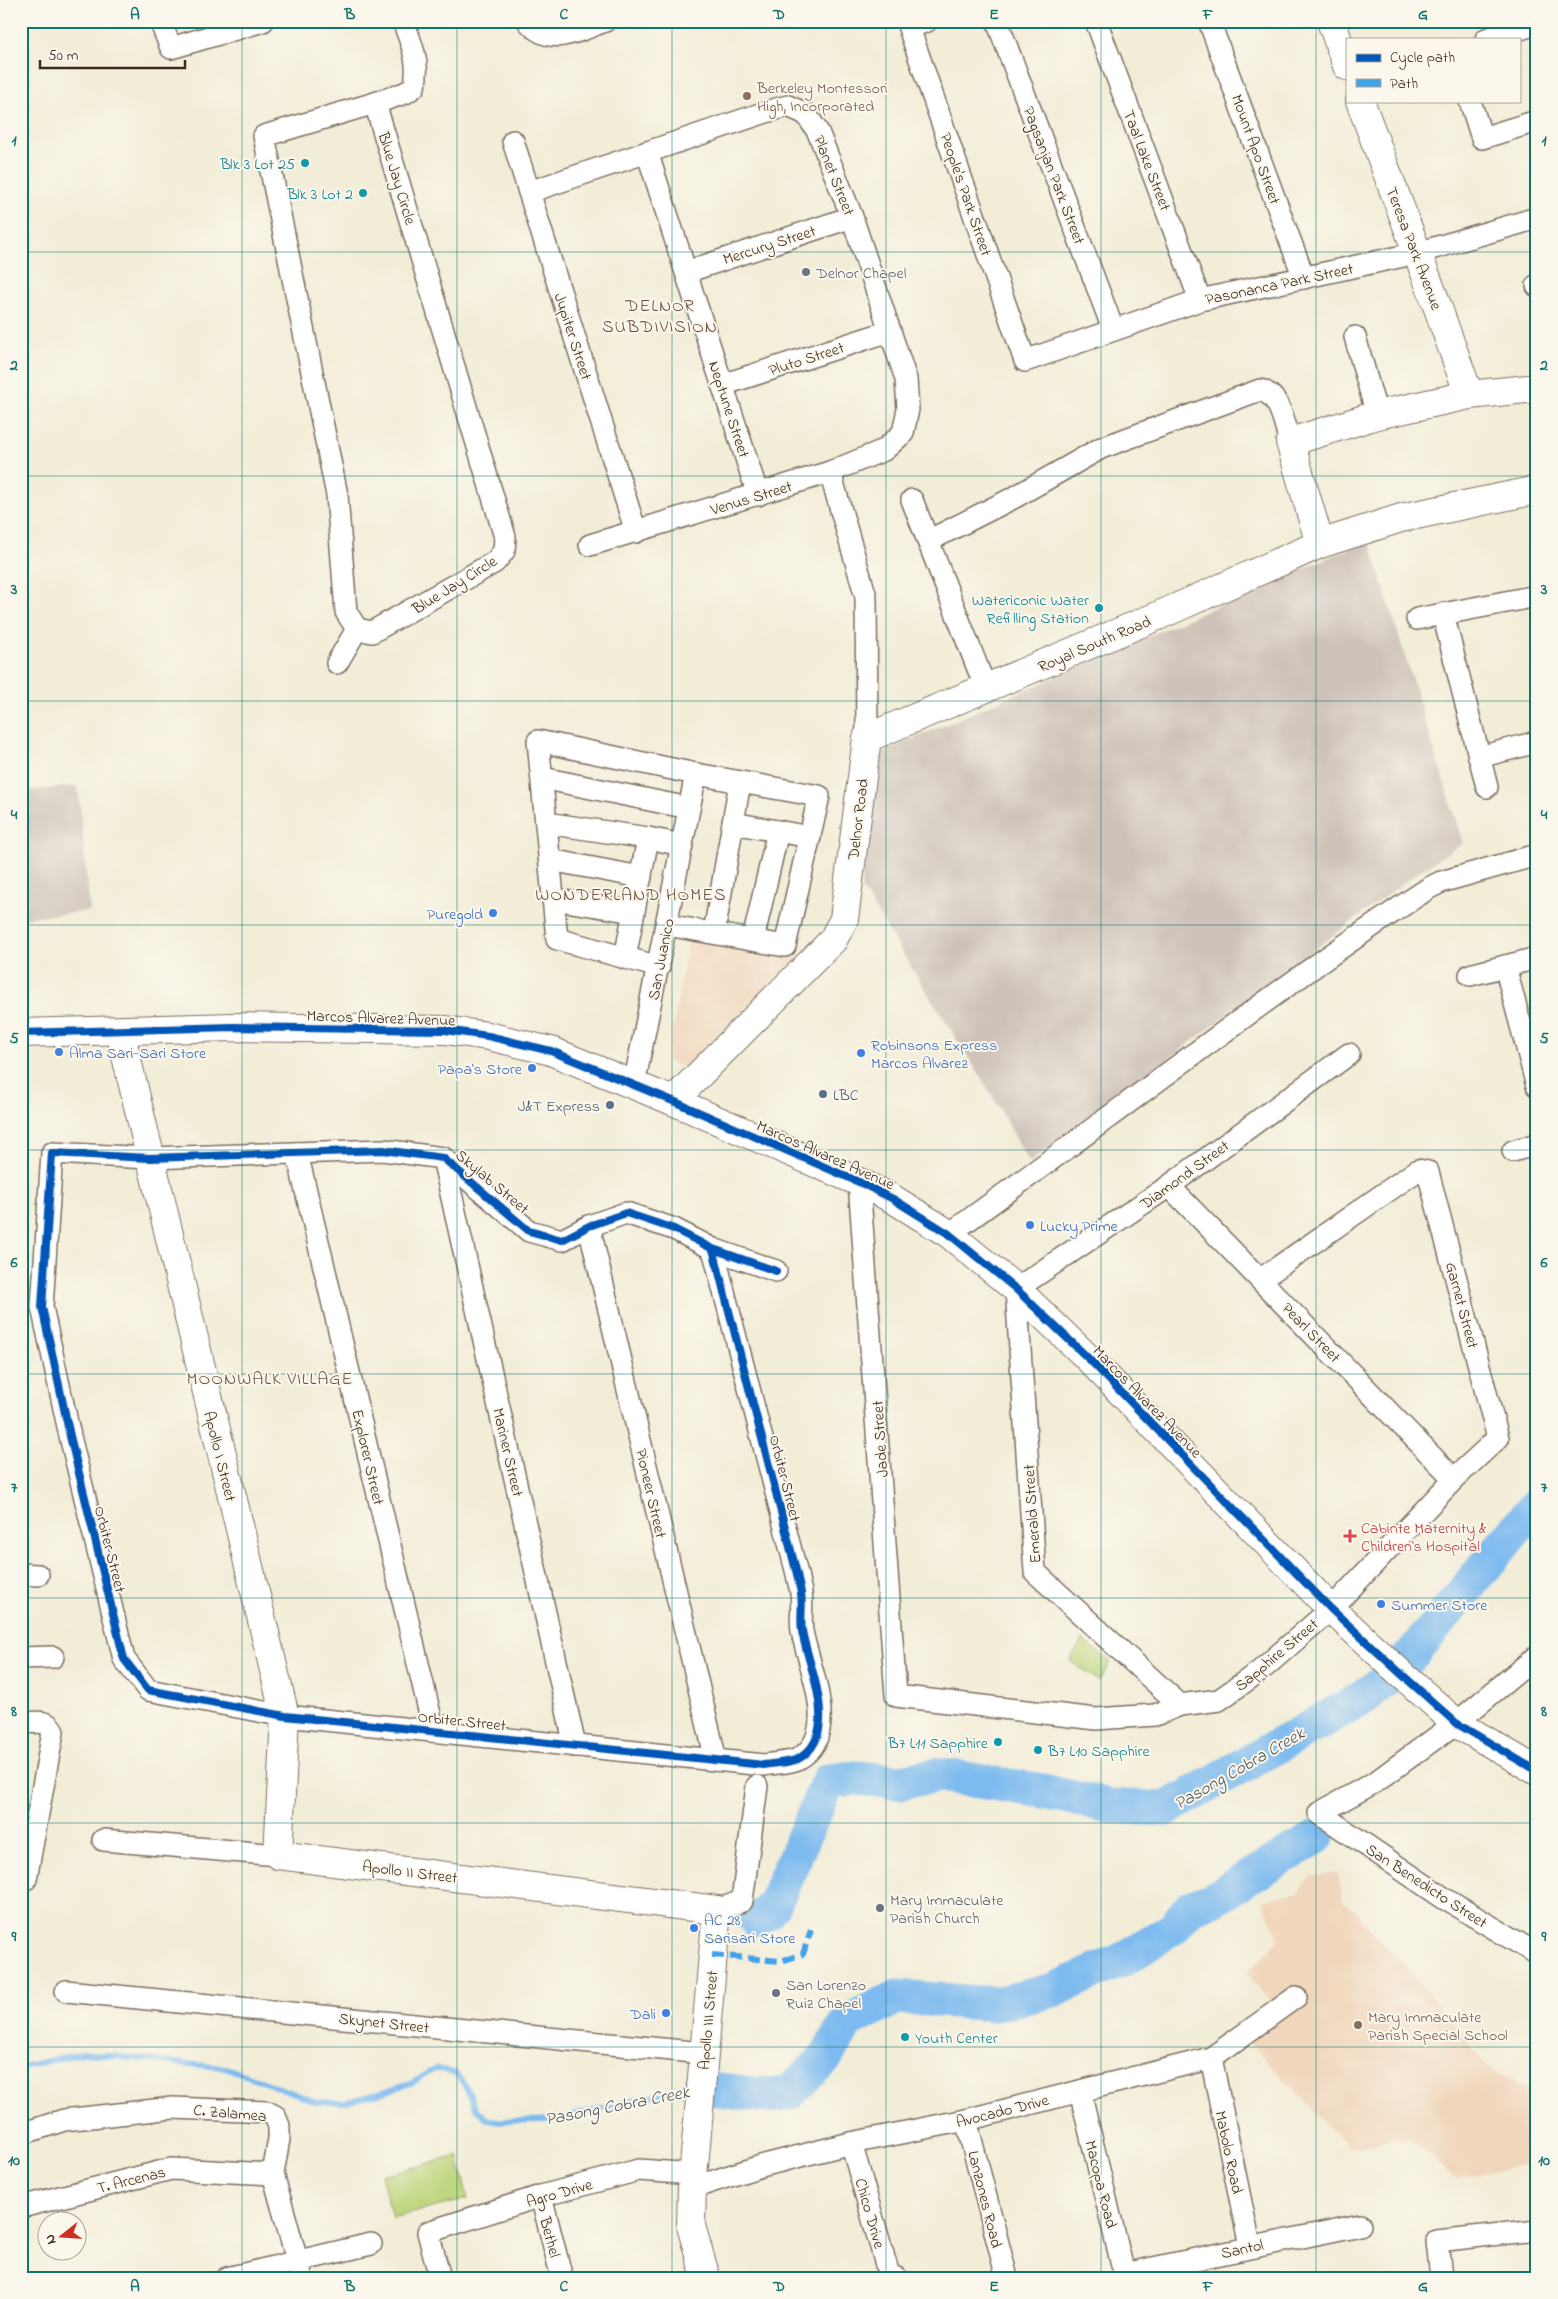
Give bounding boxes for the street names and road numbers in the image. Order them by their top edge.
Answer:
street label: Mount Apo Street [1224,91,1286,209]
street label: Pagsanjan Park Street [1016,103,1091,249]
street label: Taal Lake Street [1116,107,1177,215]
street label: Blue Jay Circle [370,128,422,229]
street label: People's Park Street [933,130,998,260]
street label: Planet Street [806,132,860,220]
street label: Teresa Park Avenue [1379,184,1448,314]
street label: Mercury Street [720,219,820,272]
street label: Pasonanca Park Street [1203,257,1356,312]
street label: Jupiter Street [547,290,598,384]
street label: Pluto Street [766,336,848,383]
street label: Neptune Street [701,358,755,462]
street label: Venus Street [707,475,796,523]
street label: Blue Jay Circle [407,550,503,622]
street label: Royal South Road [1034,610,1155,680]
street label: Delnor Road [842,777,876,862]
street label: San Juanico [642,917,682,1002]
street label: Marcos Alvarez Avenue [306,1004,457,1034]
street label: Marcos Alvarez Avenue [752,1115,899,1197]
street label: Diamond Street [1135,1135,1235,1217]
street label: Skylab Street [449,1144,534,1221]
street label: Garnet Street [1438,1260,1484,1352]
street label: Pearl Street [1275,1298,1346,1370]
street label: Marcos Alvarez Avenue [1086,1340,1207,1465]
street label: Jade Street [866,1399,896,1478]
street label: Mariner Street [485,1406,529,1500]
street label: Explorer Street [344,1407,390,1508]
street label: Apollo I Street [196,1409,242,1505]
street label: Orbiter Street [762,1433,807,1525]
street label: Pioneer Street [628,1446,672,1541]
street label: Emerald Street [1018,1463,1048,1564]
street label: Orbiter Street [87,1504,132,1596]
street label: Sapphire Street [1230,1613,1325,1698]
street label: Orbiter Street [416,1705,508,1739]
street label: San Benedicto Street [1360,1838,1492,1935]
street label: Apollo II Street [361,1855,459,1891]
street label: Apollo III Street [693,1969,725,2071]
street label: Skynet Street [337,2007,431,2041]
street label: Avocado Drive [954,2089,1052,2135]
street label: C. Zalamea [192,2099,267,2129]
street label: Mabolo Road [1208,2109,1249,2196]
street label: Macopa Road [1078,2138,1123,2231]
street label: Lanzones Road [960,2148,1008,2251]
street label: T. Arcenas [95,2161,168,2201]
street label: Agro Drive [524,2173,596,2215]
street label: Chico Drive [848,2176,891,2252]
street label: Bethel [532,2214,566,2261]
street label: Santol [1219,2234,1266,2266]

